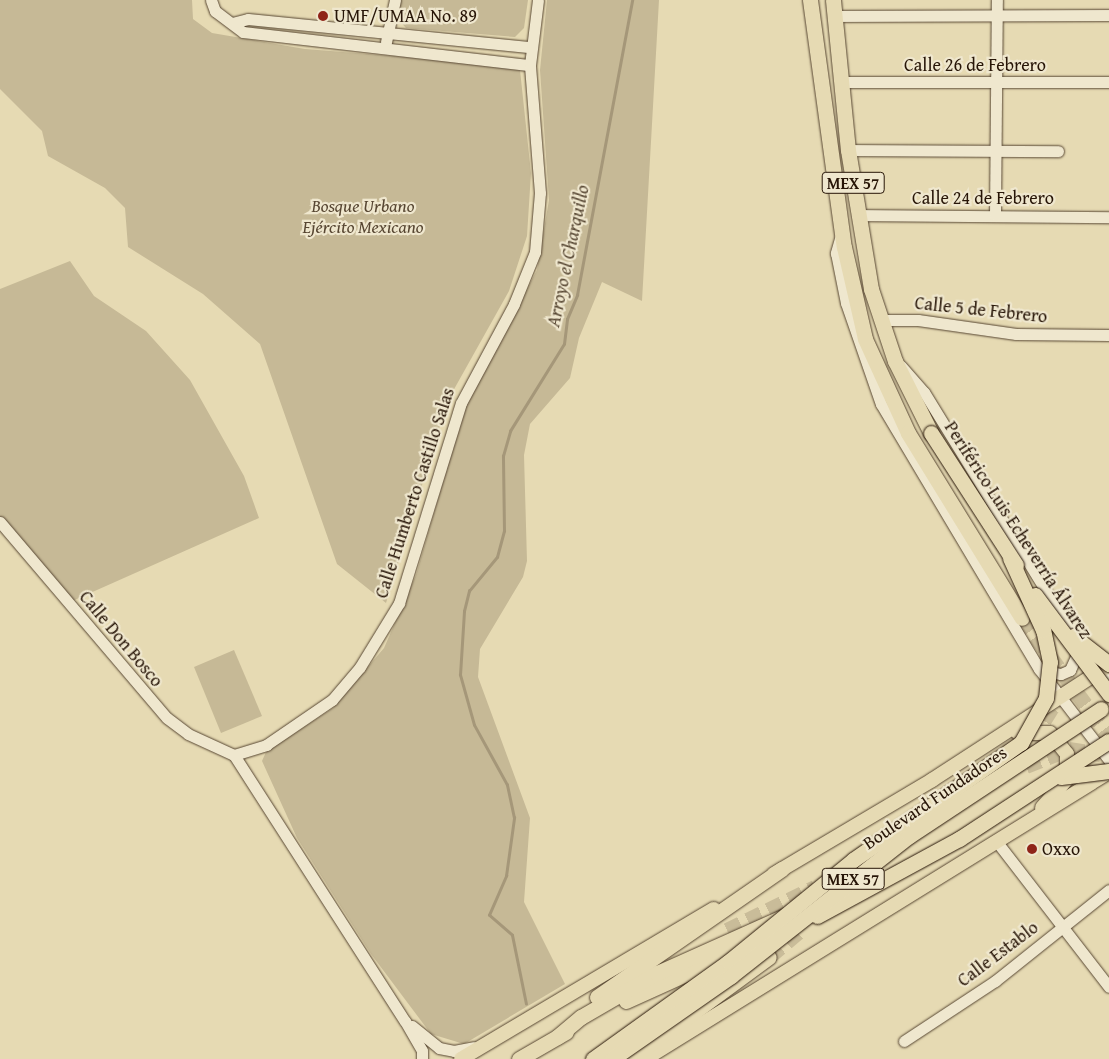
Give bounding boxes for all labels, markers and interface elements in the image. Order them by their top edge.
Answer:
place label: UMF/UMAA No. 89 [334,5,477,27]
marker: UMF/UMAA No. 89 [316,9,330,23]
street label: Calle 26 de Febrero [904,54,1046,76]
road number: MEX 57 [820,170,886,197]
water label: Arroyo el Charquillo [542,183,594,329]
street label: Calle 24 de Febrero [912,187,1054,209]
park label: Bosque Urbano Ejército Mexicano [302,196,424,238]
street label: Calle 5 de Febrero [914,292,1048,328]
street label: Calle Humberto Castillo Salas [371,385,459,601]
street label: Periférico Luis Echeverría Álvarez [940,417,1096,643]
street label: Calle Don Bosco [75,587,167,691]
street label: Boulevard Fundadores [859,742,1011,854]
place label: Oxxo [1042,838,1080,860]
marker: Oxxo [1026,843,1038,855]
road number: MEX 57 [820,866,886,892]
street label: Calle Establo [953,917,1043,991]

